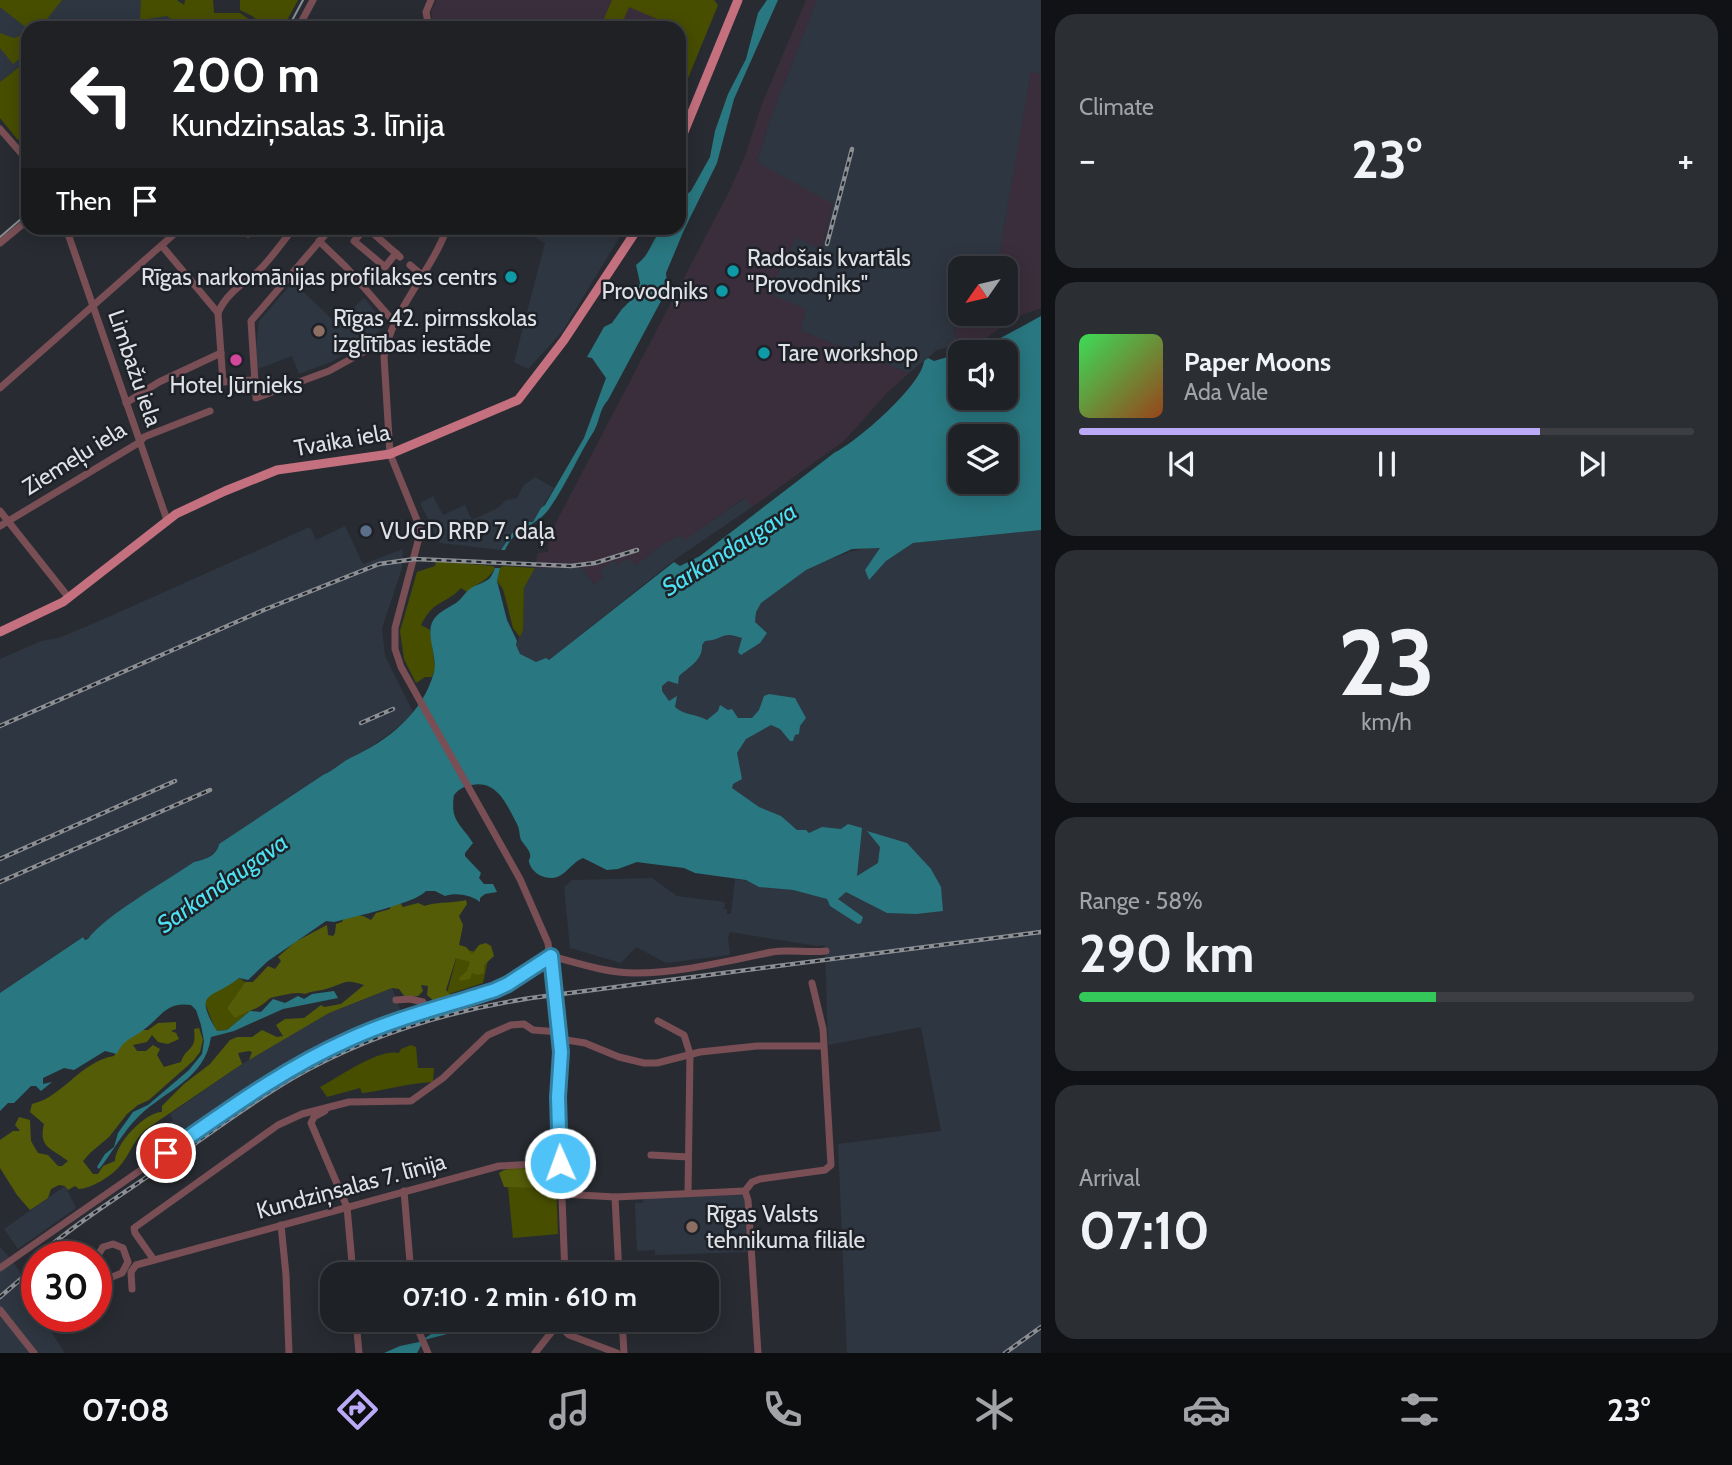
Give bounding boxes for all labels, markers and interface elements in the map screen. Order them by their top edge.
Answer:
text: 200 m [171,45,320,104]
icon: left [56,49,147,140]
text: Climate [1079,93,1154,121]
text: Kundziņsalas 3. līnija [171,105,445,144]
text: 23° [1351,128,1422,191]
text: − [1079,136,1096,183]
text: + [1677,136,1694,183]
icon: arrive [126,182,164,220]
text: Then [56,185,112,217]
place label: Radošais kvartāls "Provodņiks" [747,244,911,300]
north arrow [948,256,1018,326]
map controls [948,256,1018,494]
place label: Rīgas narkomānijas profilakses centrs [141,263,497,291]
marker: Radošais kvartāls "Provodņiks" [725,263,741,279]
marker: Rīgas narkomānijas profilakses centrs [503,269,519,285]
place label: Provodņiks [602,277,708,307]
marker: Provodņiks [714,283,730,299]
place label: Rīgas 42. pirmsskolas izglītības iestāde [333,304,537,358]
street label: Limbažu iela [102,306,168,430]
marker: Rīgas 42. pirmsskolas izglītības iestāde [311,323,327,339]
place label: Tare workshop [778,339,918,367]
button: sound [948,340,1018,410]
marker: Tare workshop [756,345,772,361]
text: Paper Moons [1184,346,1331,378]
marker: Hotel Jūrnieks [228,352,244,368]
place label: Hotel Jūrnieks [170,371,302,399]
text: Ada Vale [1184,378,1268,406]
street label: Ziemeļu iela [17,415,132,502]
street label: Tvaika iela [292,418,392,462]
button: layers [948,424,1018,494]
icon: previous [1163,445,1201,483]
icon: pause [1368,445,1406,483]
icon: next [1573,445,1611,483]
water label: Sarkandaugava [656,496,802,602]
place label: VUGD RRP 7. daļa [380,517,555,546]
marker: VUGD RRP 7. daļa [358,523,374,539]
text: 23 [1338,607,1435,718]
text: km/h [1361,708,1412,736]
water label: Sarkandaugava [151,827,293,939]
text: Range · 58% [1079,887,1203,915]
text: 290 km [1079,922,1255,985]
pin [136,1123,196,1183]
position arrow [523,1126,597,1200]
icon: arrive [147,1134,185,1172]
street label: Kundziņsalas 7. līnija [253,1147,449,1227]
text: Arrival [1079,1164,1140,1192]
text: 07:10 [1079,1199,1210,1262]
place label: Rīgas Valsts tehnikuma filiāle [706,1200,866,1254]
marker: Rīgas Valsts tehnikuma filiāle [684,1219,700,1235]
speed limit sign: 30 [21,1241,112,1332]
text: 07:10 · 2 min · 610 m [402,1281,637,1313]
icon: directions [333,1385,382,1434]
icon: music [545,1385,594,1434]
icon: phone [758,1385,807,1434]
icon: climate [970,1385,1019,1434]
icon: car [1182,1385,1231,1434]
icon: filters [1395,1385,1444,1434]
text: 07:08 [82,1390,170,1429]
text: 23° [1607,1390,1650,1429]

